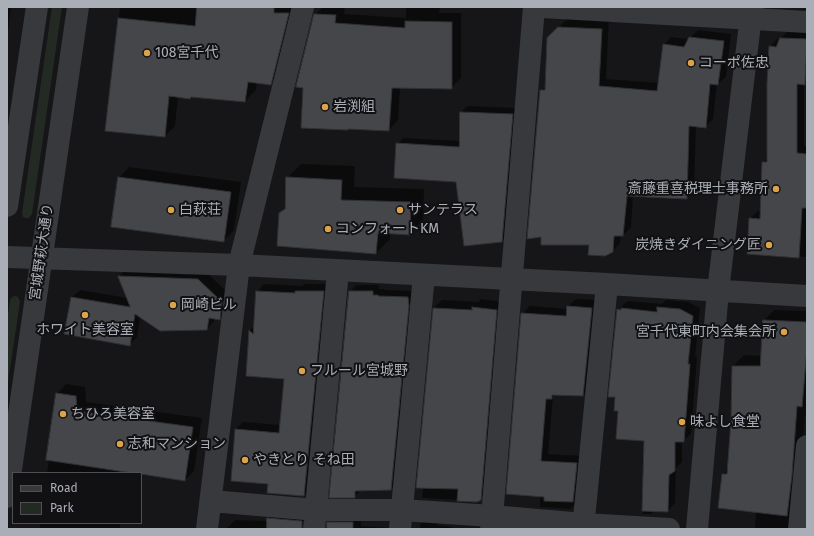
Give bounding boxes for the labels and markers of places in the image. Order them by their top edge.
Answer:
place label: 108宮千代 [155,45,219,61]
marker: 108宮千代 [142,48,152,58]
place label: コーポ佐忠 [699,55,769,71]
marker: コーポ佐忠 [686,58,696,68]
place label: 岩渕組 [333,99,375,115]
marker: 岩渕組 [320,102,330,112]
place label: 斎藤重喜税理士事務所 [628,181,768,197]
marker: 斎藤重喜税理士事務所 [771,184,781,194]
place label: 白萩荘 [179,202,221,218]
place label: サンテラス [408,202,478,218]
marker: 白萩荘 [166,205,176,215]
marker: サンテラス [395,205,405,215]
place label: コンフォートKM [336,221,439,237]
marker: コンフォートKM [323,224,333,234]
place label: 炭焼きダイニング匠 [635,237,761,253]
marker: 炭焼きダイニング匠 [764,240,774,250]
place label: 岡崎ビル [181,297,237,313]
marker: 岡崎ビル [168,300,178,310]
marker: ホワイト美容室 [80,310,90,320]
place label: ホワイト美容室 [36,322,134,338]
place label: 宮千代東町内会集会所 [636,324,776,340]
marker: 宮千代東町内会集会所 [779,327,789,337]
place label: フルール宮城野 [310,363,408,379]
marker: フルール宮城野 [297,366,307,376]
place label: ちひろ美容室 [71,406,155,422]
marker: ちひろ美容室 [58,409,68,419]
place label: 味よし食堂 [690,414,760,430]
marker: 味よし食堂 [677,417,687,427]
place label: 志和マンション [128,436,226,452]
marker: 志和マンション [115,439,125,449]
place label: やきとり そね田 [253,452,355,468]
marker: やきとり そね田 [240,455,250,465]

